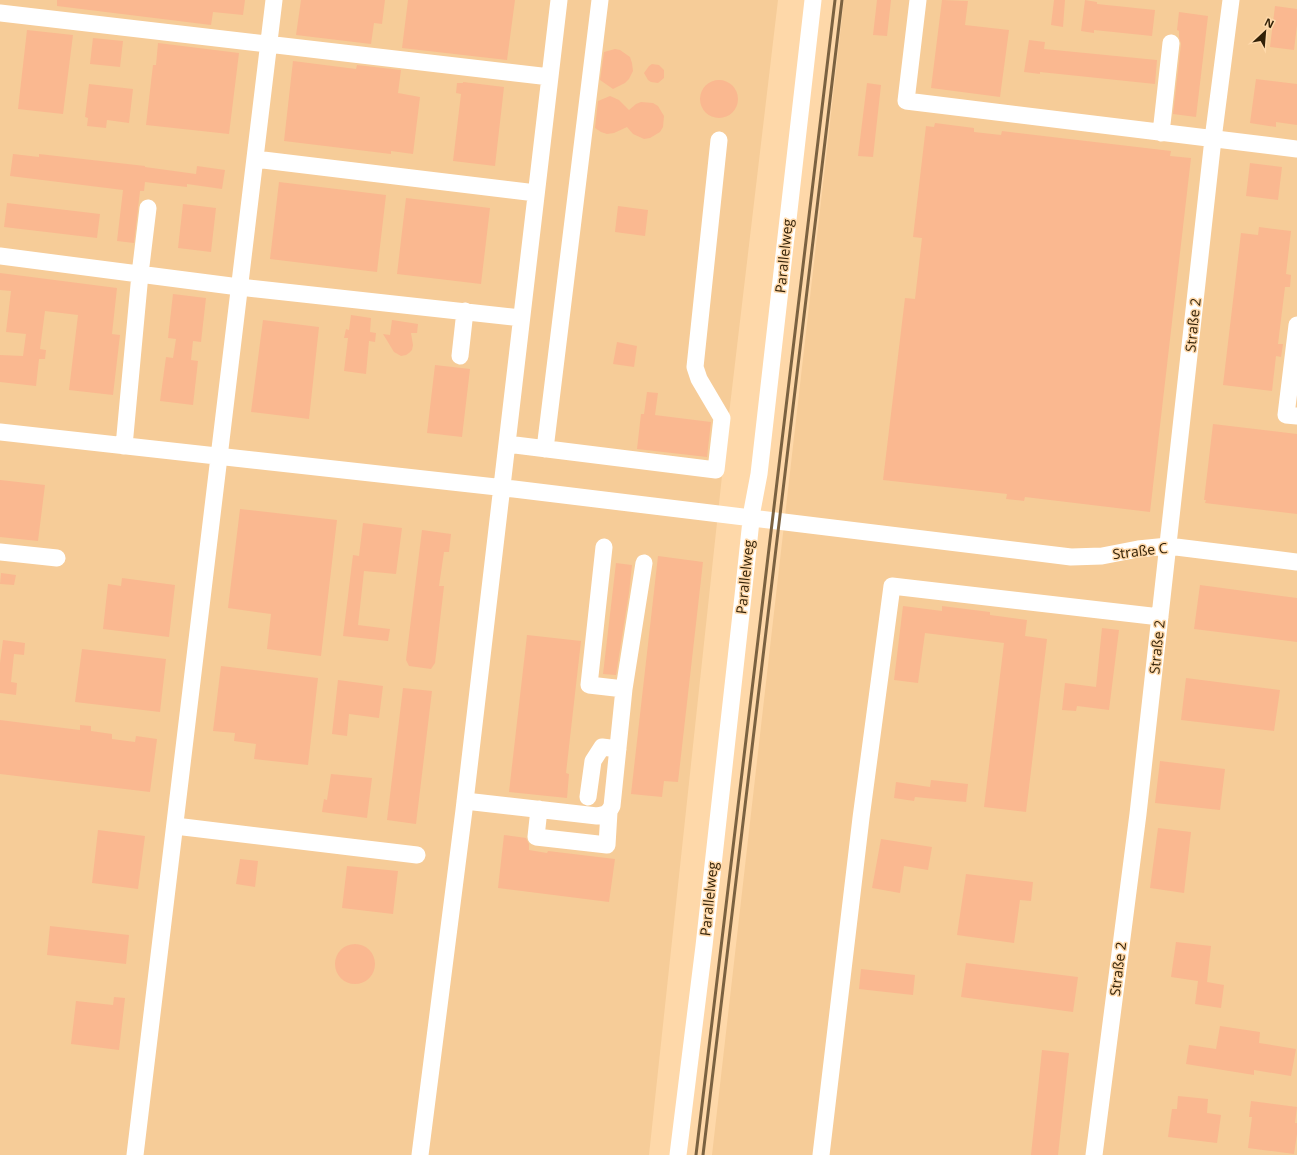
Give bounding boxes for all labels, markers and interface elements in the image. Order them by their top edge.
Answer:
north arrow [1245,12,1285,52]
text: N [1262,14,1277,31]
street label: Parallelweg [770,218,797,294]
street label: Straße 2 [1180,297,1205,353]
street label: Straße C [1111,538,1169,563]
street label: Parallelweg [731,539,758,615]
street label: Straße 2 [1144,619,1169,675]
street label: Parallelweg [695,861,722,937]
street label: Straße 2 [1105,941,1130,997]

